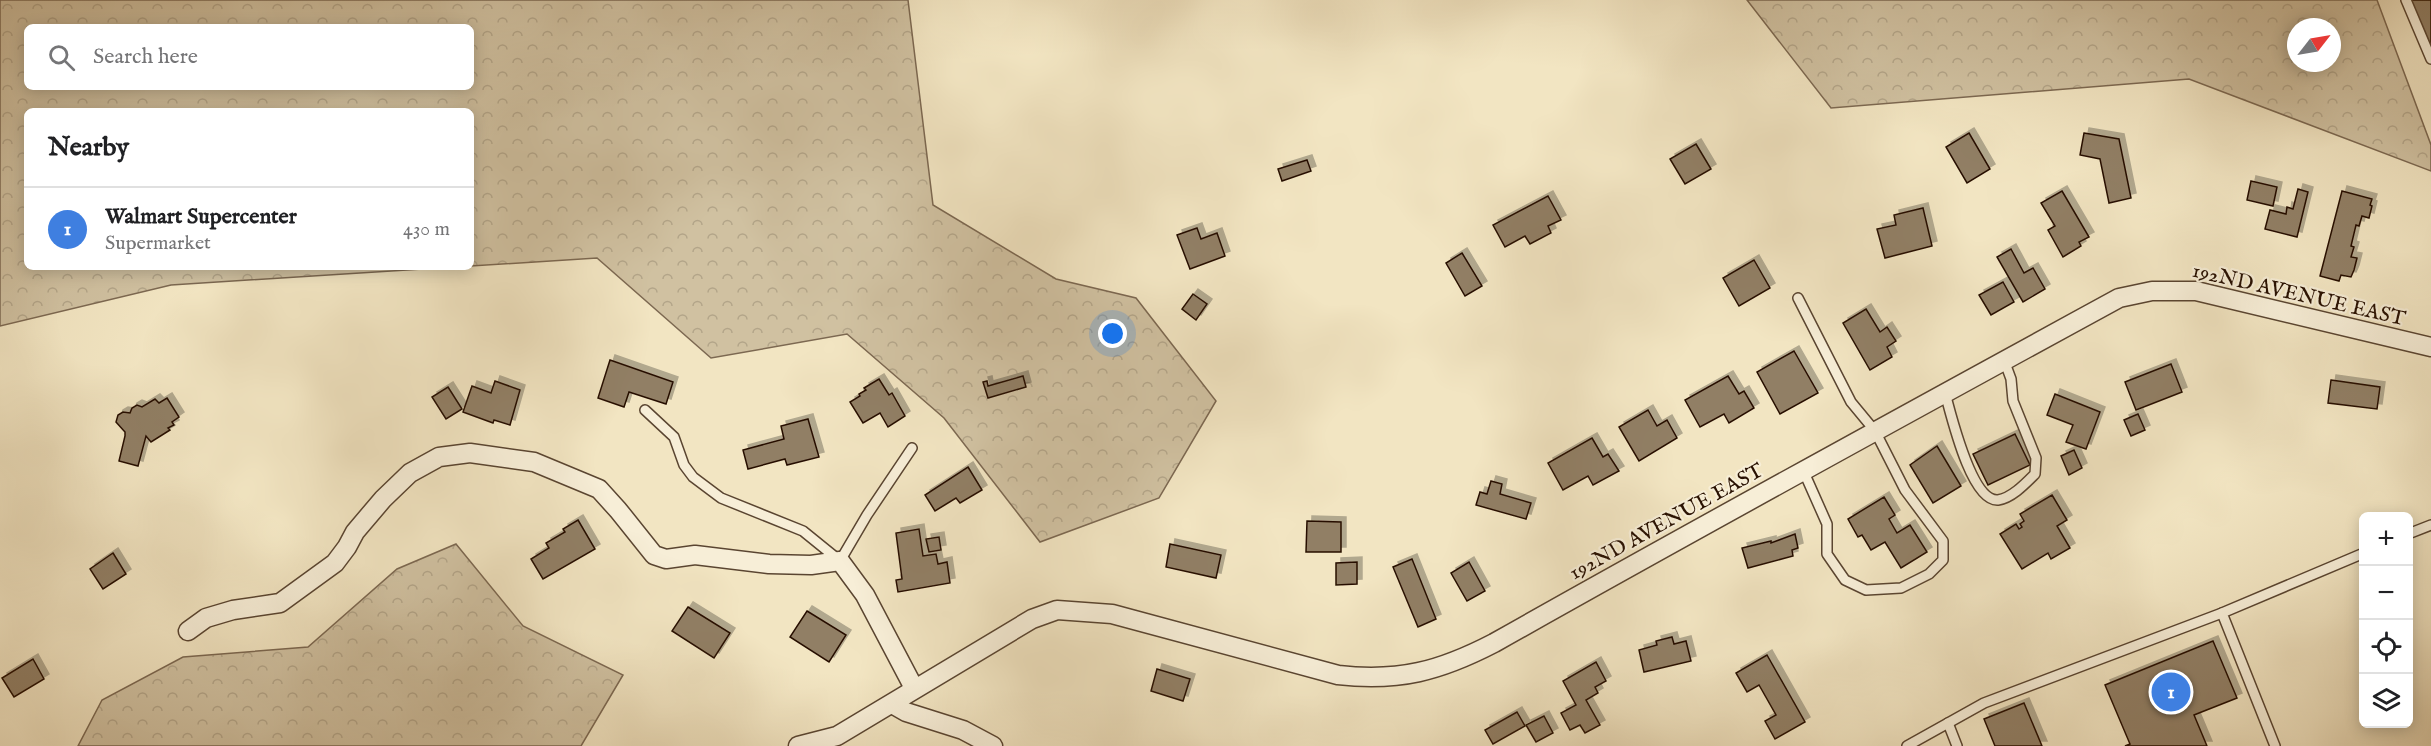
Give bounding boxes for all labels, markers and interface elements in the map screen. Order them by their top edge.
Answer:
north arrow [2287,18,2341,72]
search box [24,24,474,90]
icon: search [45,41,78,74]
text: Search here [93,43,198,71]
text: Nearby [48,131,129,164]
text: Walmart Supercenter [105,203,297,231]
text: 1 [64,217,71,242]
text: 430 m [403,217,450,242]
text: Supermarket [105,231,211,256]
street label: 192ND AVENUE EAST [2189,258,2409,333]
your location [1098,319,1127,348]
street label: 192ND AVENUE EAST [1565,457,1769,587]
map controls [2359,512,2413,728]
button: + [2359,512,2413,566]
button: − [2359,566,2413,620]
button: locate [2359,620,2413,674]
pin: 1 [2152,670,2190,714]
button: layers [2359,674,2413,728]

